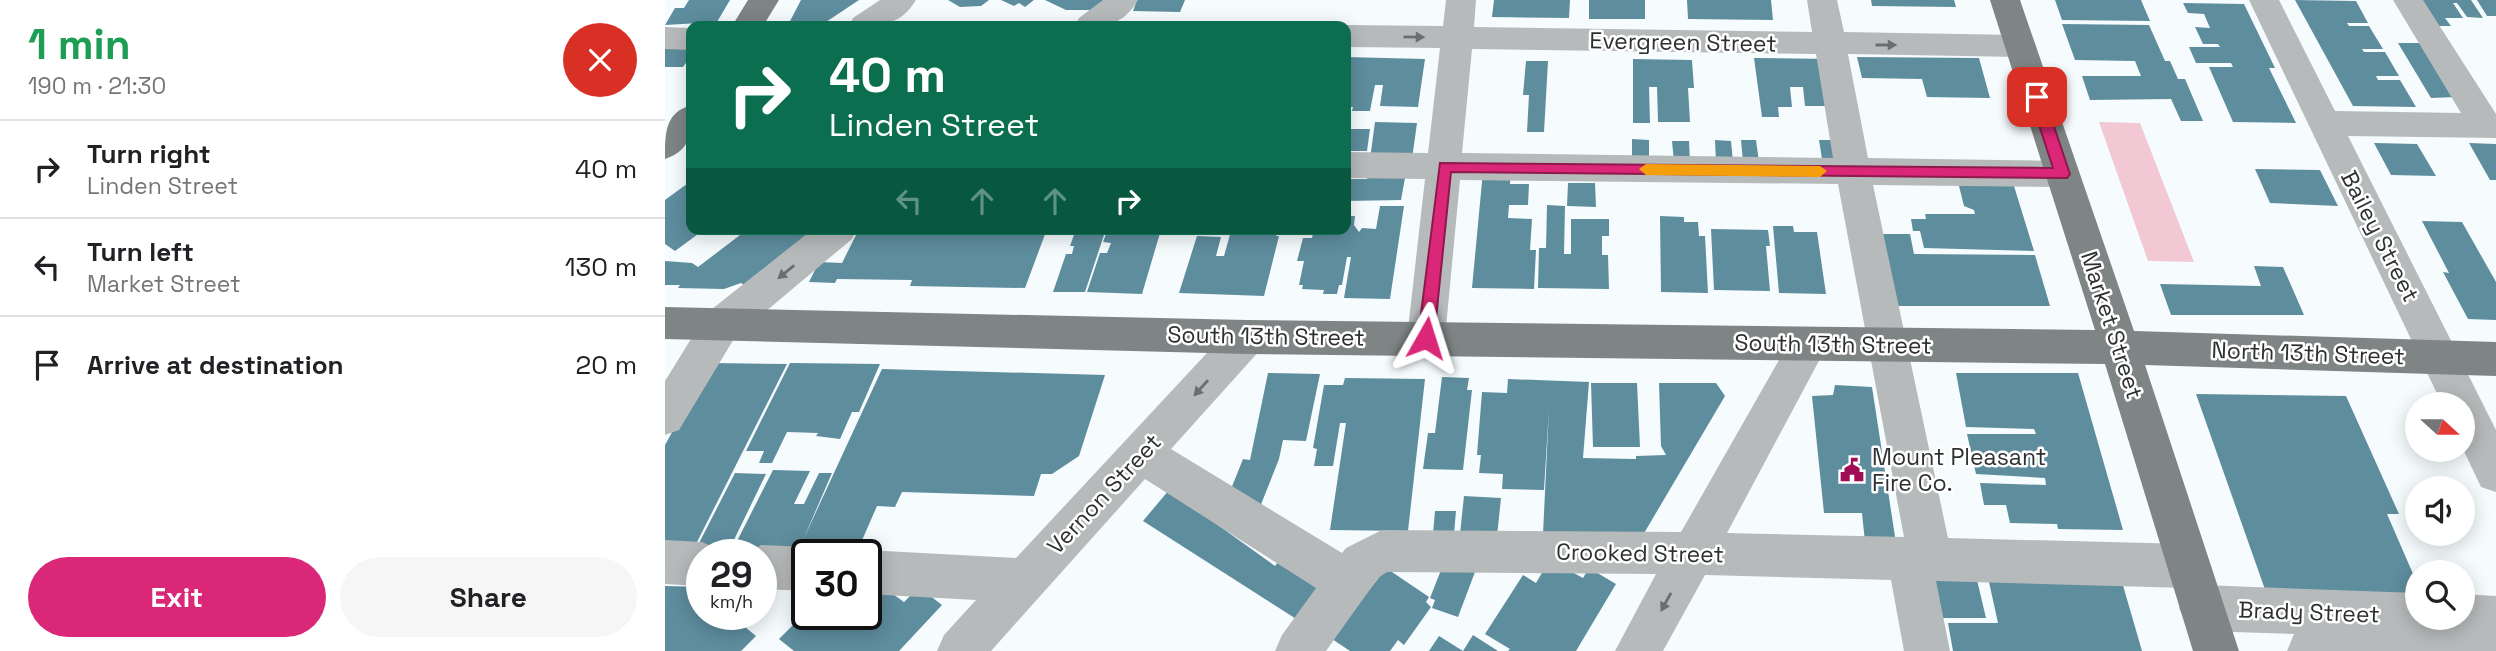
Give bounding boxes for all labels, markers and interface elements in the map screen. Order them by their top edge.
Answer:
text: 1 min [28,18,131,71]
button: close [563,23,637,97]
street label: Evergreen Street [1589,25,1777,59]
one-way arrow [1403,31,1425,43]
one-way arrow [1876,39,1898,51]
text: 40 m [829,44,946,106]
icon: right [714,49,805,140]
pin [2007,67,2067,127]
text: 190 m · 21:30 [28,71,166,101]
icon: arrive [2018,78,2056,116]
text: Linden Street [829,105,1039,145]
text: Turn right [87,137,211,171]
icon: right [28,150,66,188]
text: 40 m [575,152,637,186]
street label: Bailey Street [2334,165,2426,307]
text: Linden Street [87,171,238,201]
icon: left [890,182,928,220]
icon: ahead [963,182,1001,220]
icon: ahead [1036,182,1074,220]
icon: right [1109,182,1147,220]
text: Turn left [87,235,194,269]
street label: Market Street [2074,247,2150,403]
icon: left [28,248,66,286]
text: 130 m [565,250,637,284]
one-way arrow [777,264,795,279]
text: Market Street [87,269,241,299]
position arrow [1389,301,1463,375]
street label: South 13th Street [1167,319,1365,353]
street label: South 13th Street [1734,327,1932,361]
street label: North 13th Street [2211,335,2405,371]
icon: arrive [28,346,66,384]
text: Arrive at destination [87,348,344,382]
text: 20 m [576,348,637,382]
one-way arrow [1194,379,1210,396]
north arrow [2405,392,2475,462]
map controls [2405,392,2475,630]
street label: Vernon Street [1040,427,1168,561]
place label: Mount Pleasant Fire Co. [1872,442,2046,498]
public building icon: Mount Pleasant Fire Co. [1838,456,1866,484]
button: sound [2405,476,2475,546]
street label: Crooked Street [1556,537,1724,569]
speed limit sign: 30 [791,539,882,630]
text: 29 [710,553,753,597]
button: Exit [28,557,326,637]
button: Share [340,557,637,637]
button: search [2405,560,2475,630]
text: km/h [710,590,753,613]
one-way arrow [1660,592,1671,612]
street label: Brady Street [2238,595,2380,629]

